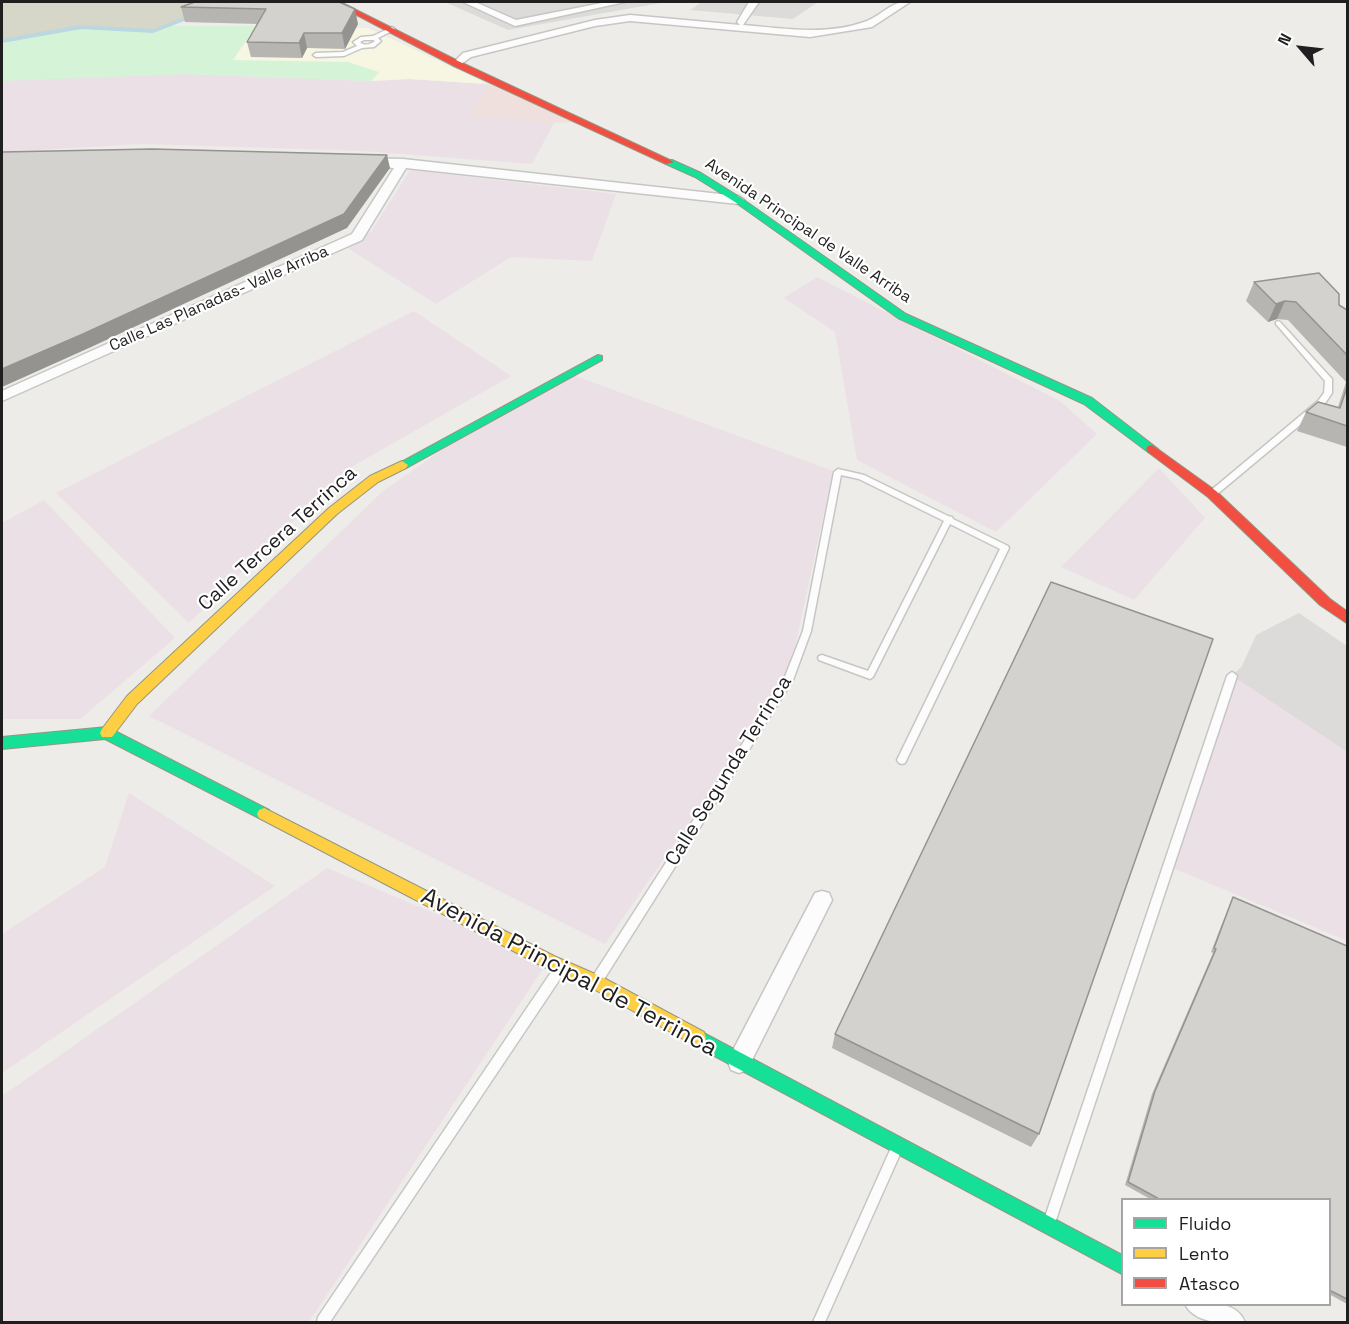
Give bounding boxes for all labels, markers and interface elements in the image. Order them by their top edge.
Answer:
north arrow [1271,18,1331,78]
text: N [1273,30,1296,49]
street label: Avenida Principal de Valle Arriba [701,155,915,307]
street label: Calle Las Planadas- Valle Arriba [107,242,331,356]
street label: Calle Tercera Terrinca [194,462,362,616]
street label: Calle Segunda Terrinca [661,672,797,870]
street label: Avenida Principal de Terrinca [416,882,722,1064]
legend [1121,1198,1331,1306]
text: Fluido [1179,1212,1231,1235]
text: Lento [1179,1242,1229,1265]
text: Atasco [1179,1272,1240,1295]

